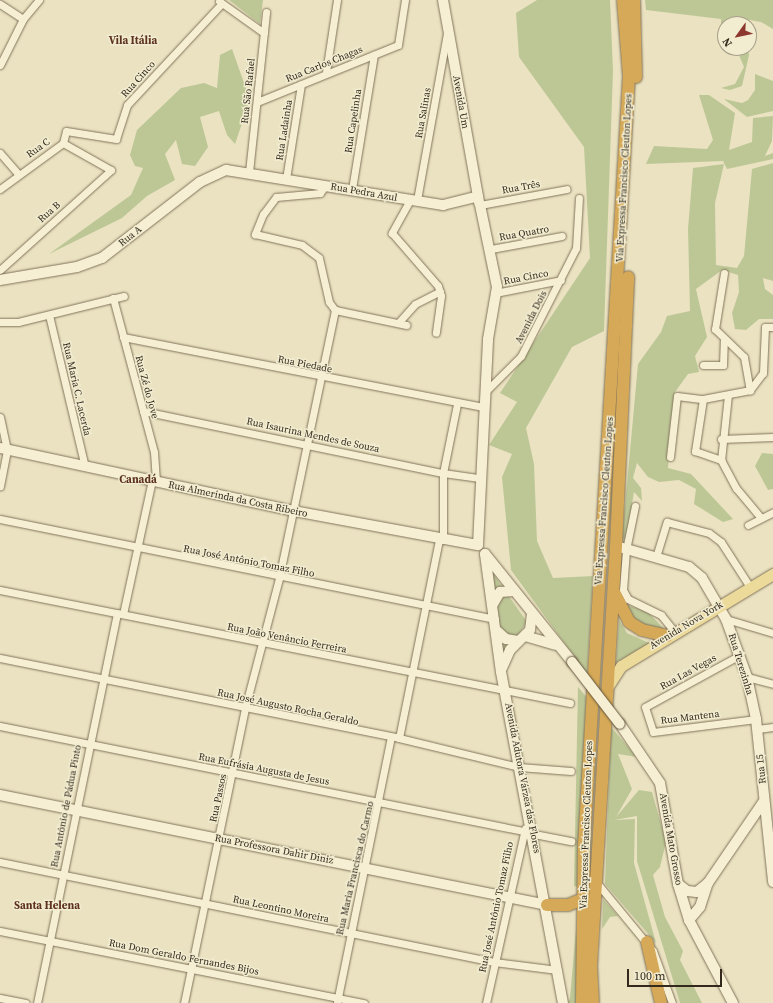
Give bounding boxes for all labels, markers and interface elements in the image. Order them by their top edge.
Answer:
north arrow [717,16,757,56]
district label: Vila Itália [109,34,157,48]
text: N [719,35,736,50]
street label: Rua Carlos Chagas [284,43,364,85]
street label: Rua Cinco [118,58,158,100]
street label: Rua São Rafael [239,58,257,124]
street label: Avenida Um [450,74,472,130]
street label: Rua Salinas [413,87,433,139]
street label: Rua Capelinha [342,88,364,154]
street label: Via Expressa Francisco Cleuton Lopes [614,93,634,263]
street label: Rua Ladainha [273,99,295,161]
street label: Rua C [24,136,52,160]
street label: Rua Três [501,178,541,196]
street label: Rua Pedra Azul [330,180,398,204]
street label: Rua B [35,199,63,225]
street label: Rua A [116,223,144,249]
street label: Rua Quatro [498,223,550,243]
street label: Rua Cinco [503,267,549,287]
street label: Avenida Dois [513,288,549,346]
street label: Rua Maria C. Lacerda [60,341,94,437]
street label: Rua Piedade [277,353,333,375]
street label: Rua Zé do Jove [133,354,161,420]
street label: Rua Isaurina Mendes de Souza [245,415,381,455]
street label: Via Expressa Francisco Cleuton Lopes [592,416,616,586]
district label: Canadá [119,473,157,487]
street label: Rua Almerinda da Costa Ribeiro [167,478,309,520]
street label: Rua José Antônio Tomaz Filho [182,542,316,580]
street label: Avenida Nova York [647,598,725,652]
street label: Rua João Venâncio Ferreira [226,621,348,655]
street label: Rua Terezinha [726,632,756,696]
street label: Rua Las Vegas [658,652,718,692]
street label: Rua José Augusto Rocha Geraldo [216,686,360,728]
street label: Avenida Adutora Várzea das Flores [502,702,544,854]
street label: Rua Mantena [660,707,720,727]
street label: Via Expressa Francisco Cleuton Lopes [577,740,595,910]
street label: Rua Antônio de Pádua Pinto [48,744,84,868]
street label: Rua Eufrásia Augusta de Jesus [197,750,331,788]
street label: Rua 15 [753,754,769,784]
street label: Rua Passos [207,773,229,823]
street label: Avenida Mato Grosso [657,792,685,886]
street label: Rua Maria Francisca do Carmo [334,800,376,936]
street label: Rua Professora Dahir Diniz [214,832,334,866]
street label: Rua José Antônio Tomaz Filho [476,840,516,974]
street label: Rua Leontino Moreira [232,893,330,925]
district label: Santa Helena [14,899,80,913]
street label: Rua Dom Geraldo Fernandes Bijos [108,937,260,977]
scale bar [629,961,724,987]
text: 100 m [634,968,666,984]

